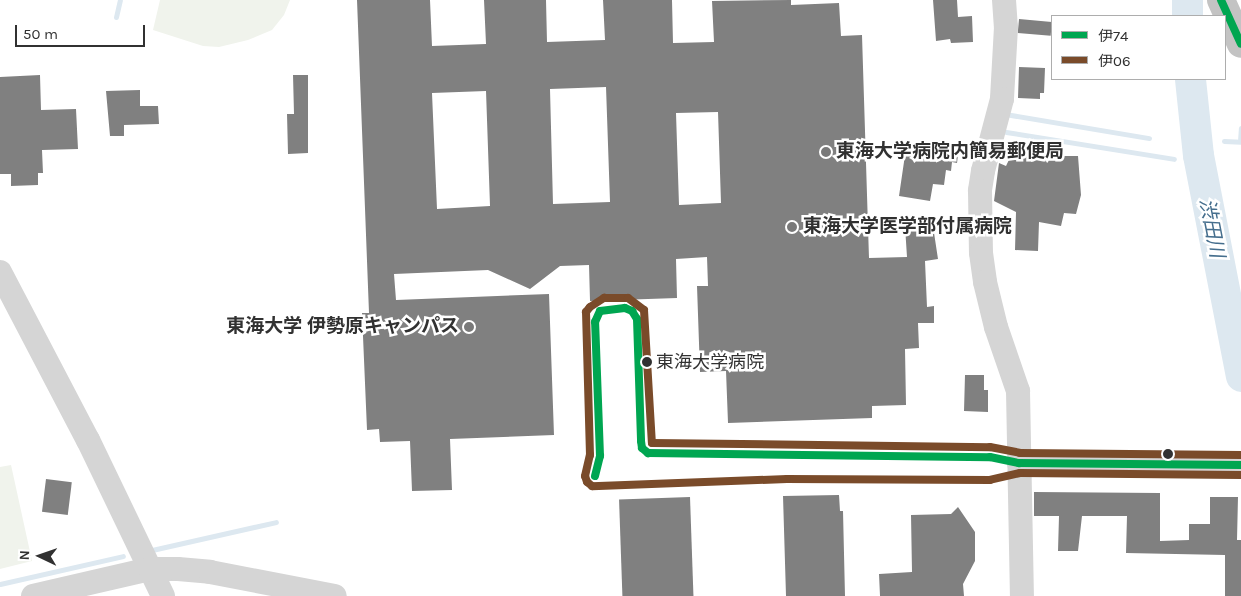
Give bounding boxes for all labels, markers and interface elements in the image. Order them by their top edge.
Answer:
scale bar [18,15,148,47]
legend [1051,15,1226,80]
text: 50 m [23,25,58,43]
text: 伊74 [1098,27,1128,45]
text: 伊06 [1098,52,1131,70]
place label: 東海大学病院内簡易郵便局 [836,141,1064,163]
marker: 東海大学病院内簡易郵便局 [820,146,832,158]
water label: 渋田川 [1194,196,1230,260]
place label: 東海大学医学部付属病院 [803,216,1012,238]
marker: 東海大学医学部付属病院 [785,220,799,234]
place label: 東海大学 伊勢原キャンパス [226,316,459,338]
marker: 東海大学 伊勢原キャンパス [463,321,475,333]
place label: 東海大学病院 [656,351,764,373]
marker: 東海大学病院 [642,357,652,367]
unlabelled marker [1163,449,1173,459]
north arrow [15,531,65,581]
text: N [16,550,33,561]

